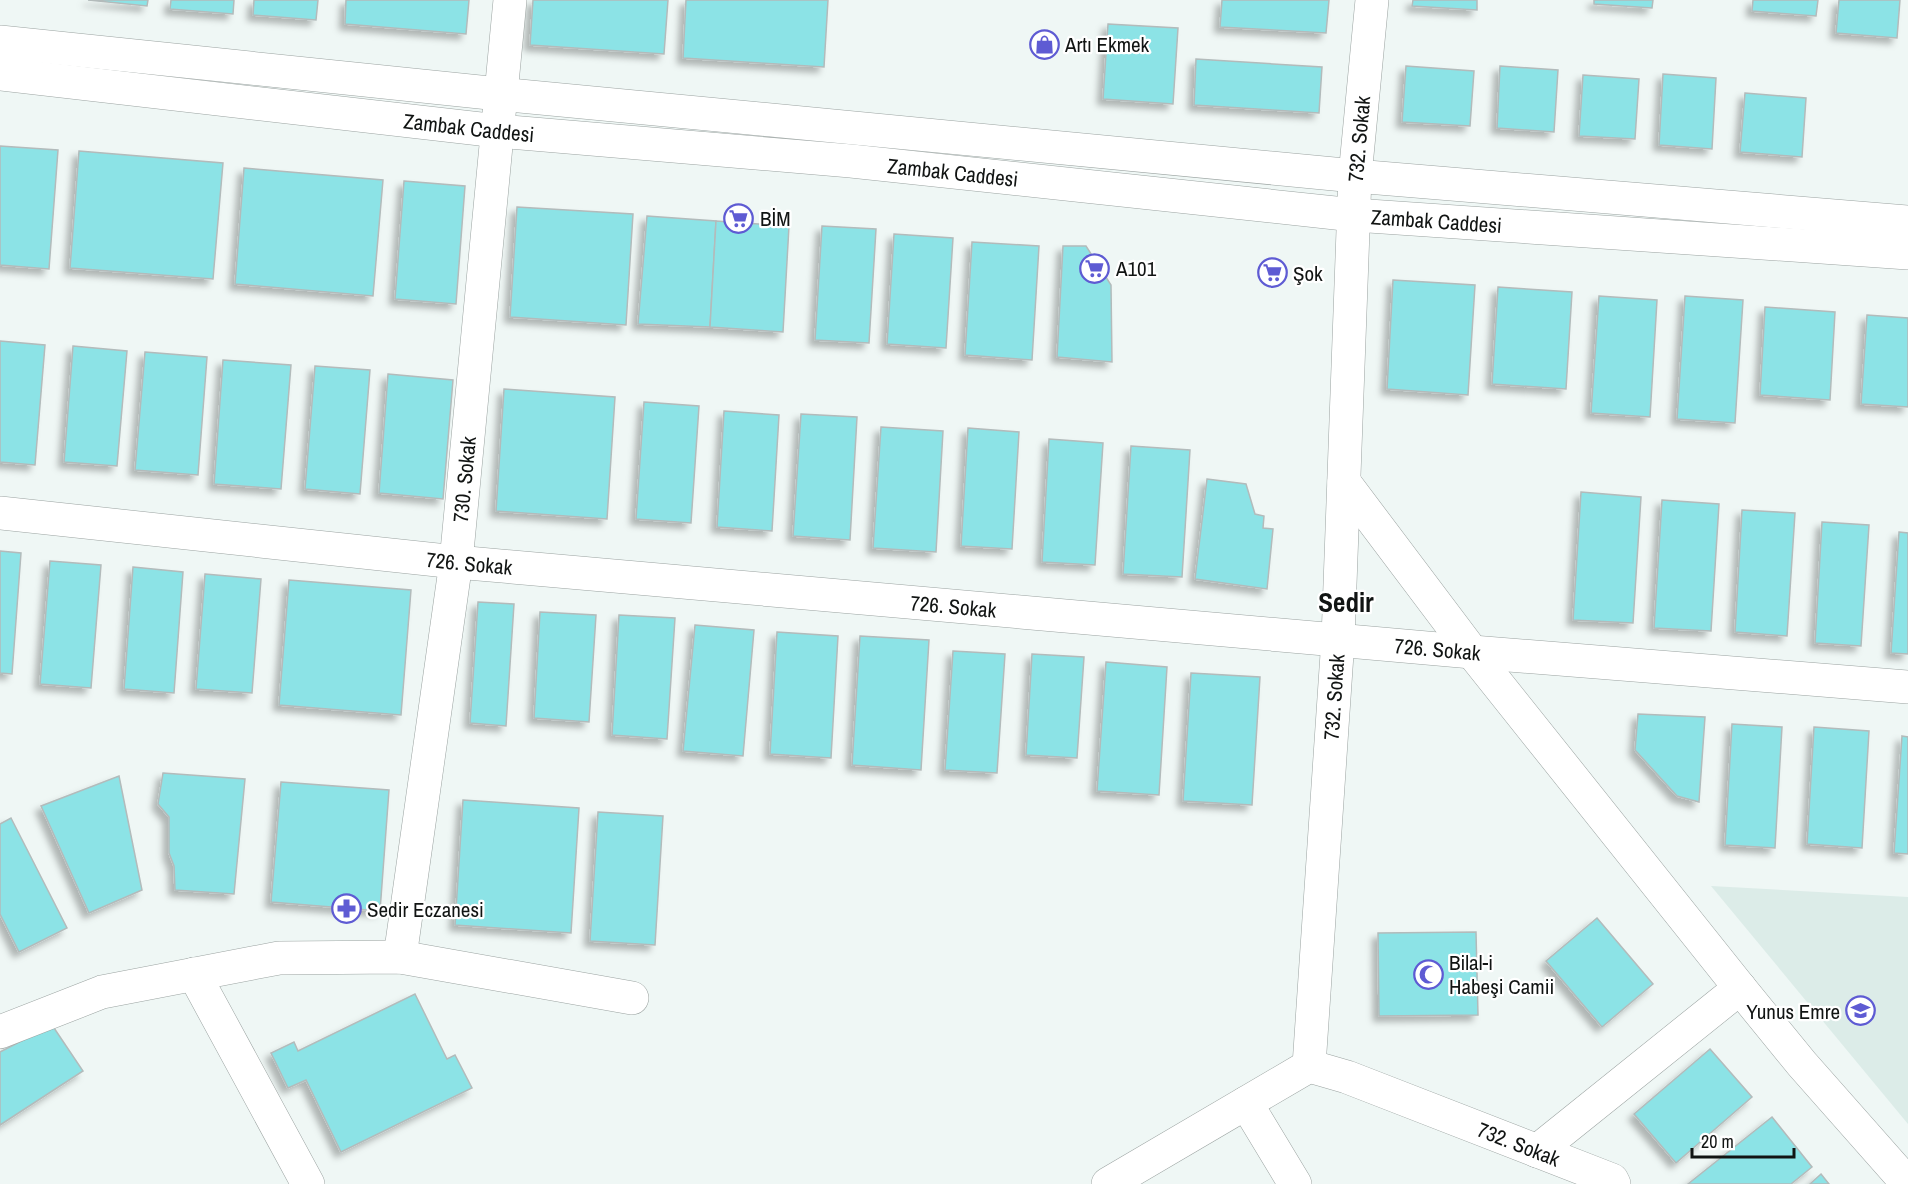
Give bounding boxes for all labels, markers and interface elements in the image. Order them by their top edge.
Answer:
shop icon: Artı Ekmek [1028,28,1060,60]
place label: Artı Ekmek [1064,30,1150,59]
street label: 732. Sokak [1341,94,1377,183]
street label: Zambak Caddesi [402,106,535,149]
street label: Zambak Caddesi [886,151,1020,193]
supermarket icon: BİM [723,202,755,234]
street label: Zambak Caddesi [1370,202,1503,240]
place label: BİM [760,204,791,233]
supermarket icon: A101 [1079,252,1111,284]
place label: A101 [1115,254,1157,283]
supermarket icon: Şok [1256,257,1288,289]
place label: Şok [1293,259,1323,288]
street label: 730. Sokak [445,435,483,524]
street label: 726. Sokak [425,544,514,581]
district label: Sedir [1318,584,1374,620]
street label: 726. Sokak [909,588,998,624]
street label: 726. Sokak [1393,631,1482,667]
street label: 732. Sokak [1317,653,1351,741]
pharmacy icon: Sedir Eczanesi [330,893,362,925]
place label: Sedir Eczanesi [367,895,484,924]
place label: Bilal-i Habeşi Camii [1449,948,1554,1001]
mosque icon: Bilal-i Habeşi Camii [1412,958,1444,990]
school or university icon: Yunus Emre [1845,995,1877,1027]
place label: Yunus Emre [1746,997,1840,1026]
street label: 732. Sokak [1473,1115,1565,1173]
scale bar [1692,1121,1794,1159]
text: 20 m [1701,1129,1734,1154]

